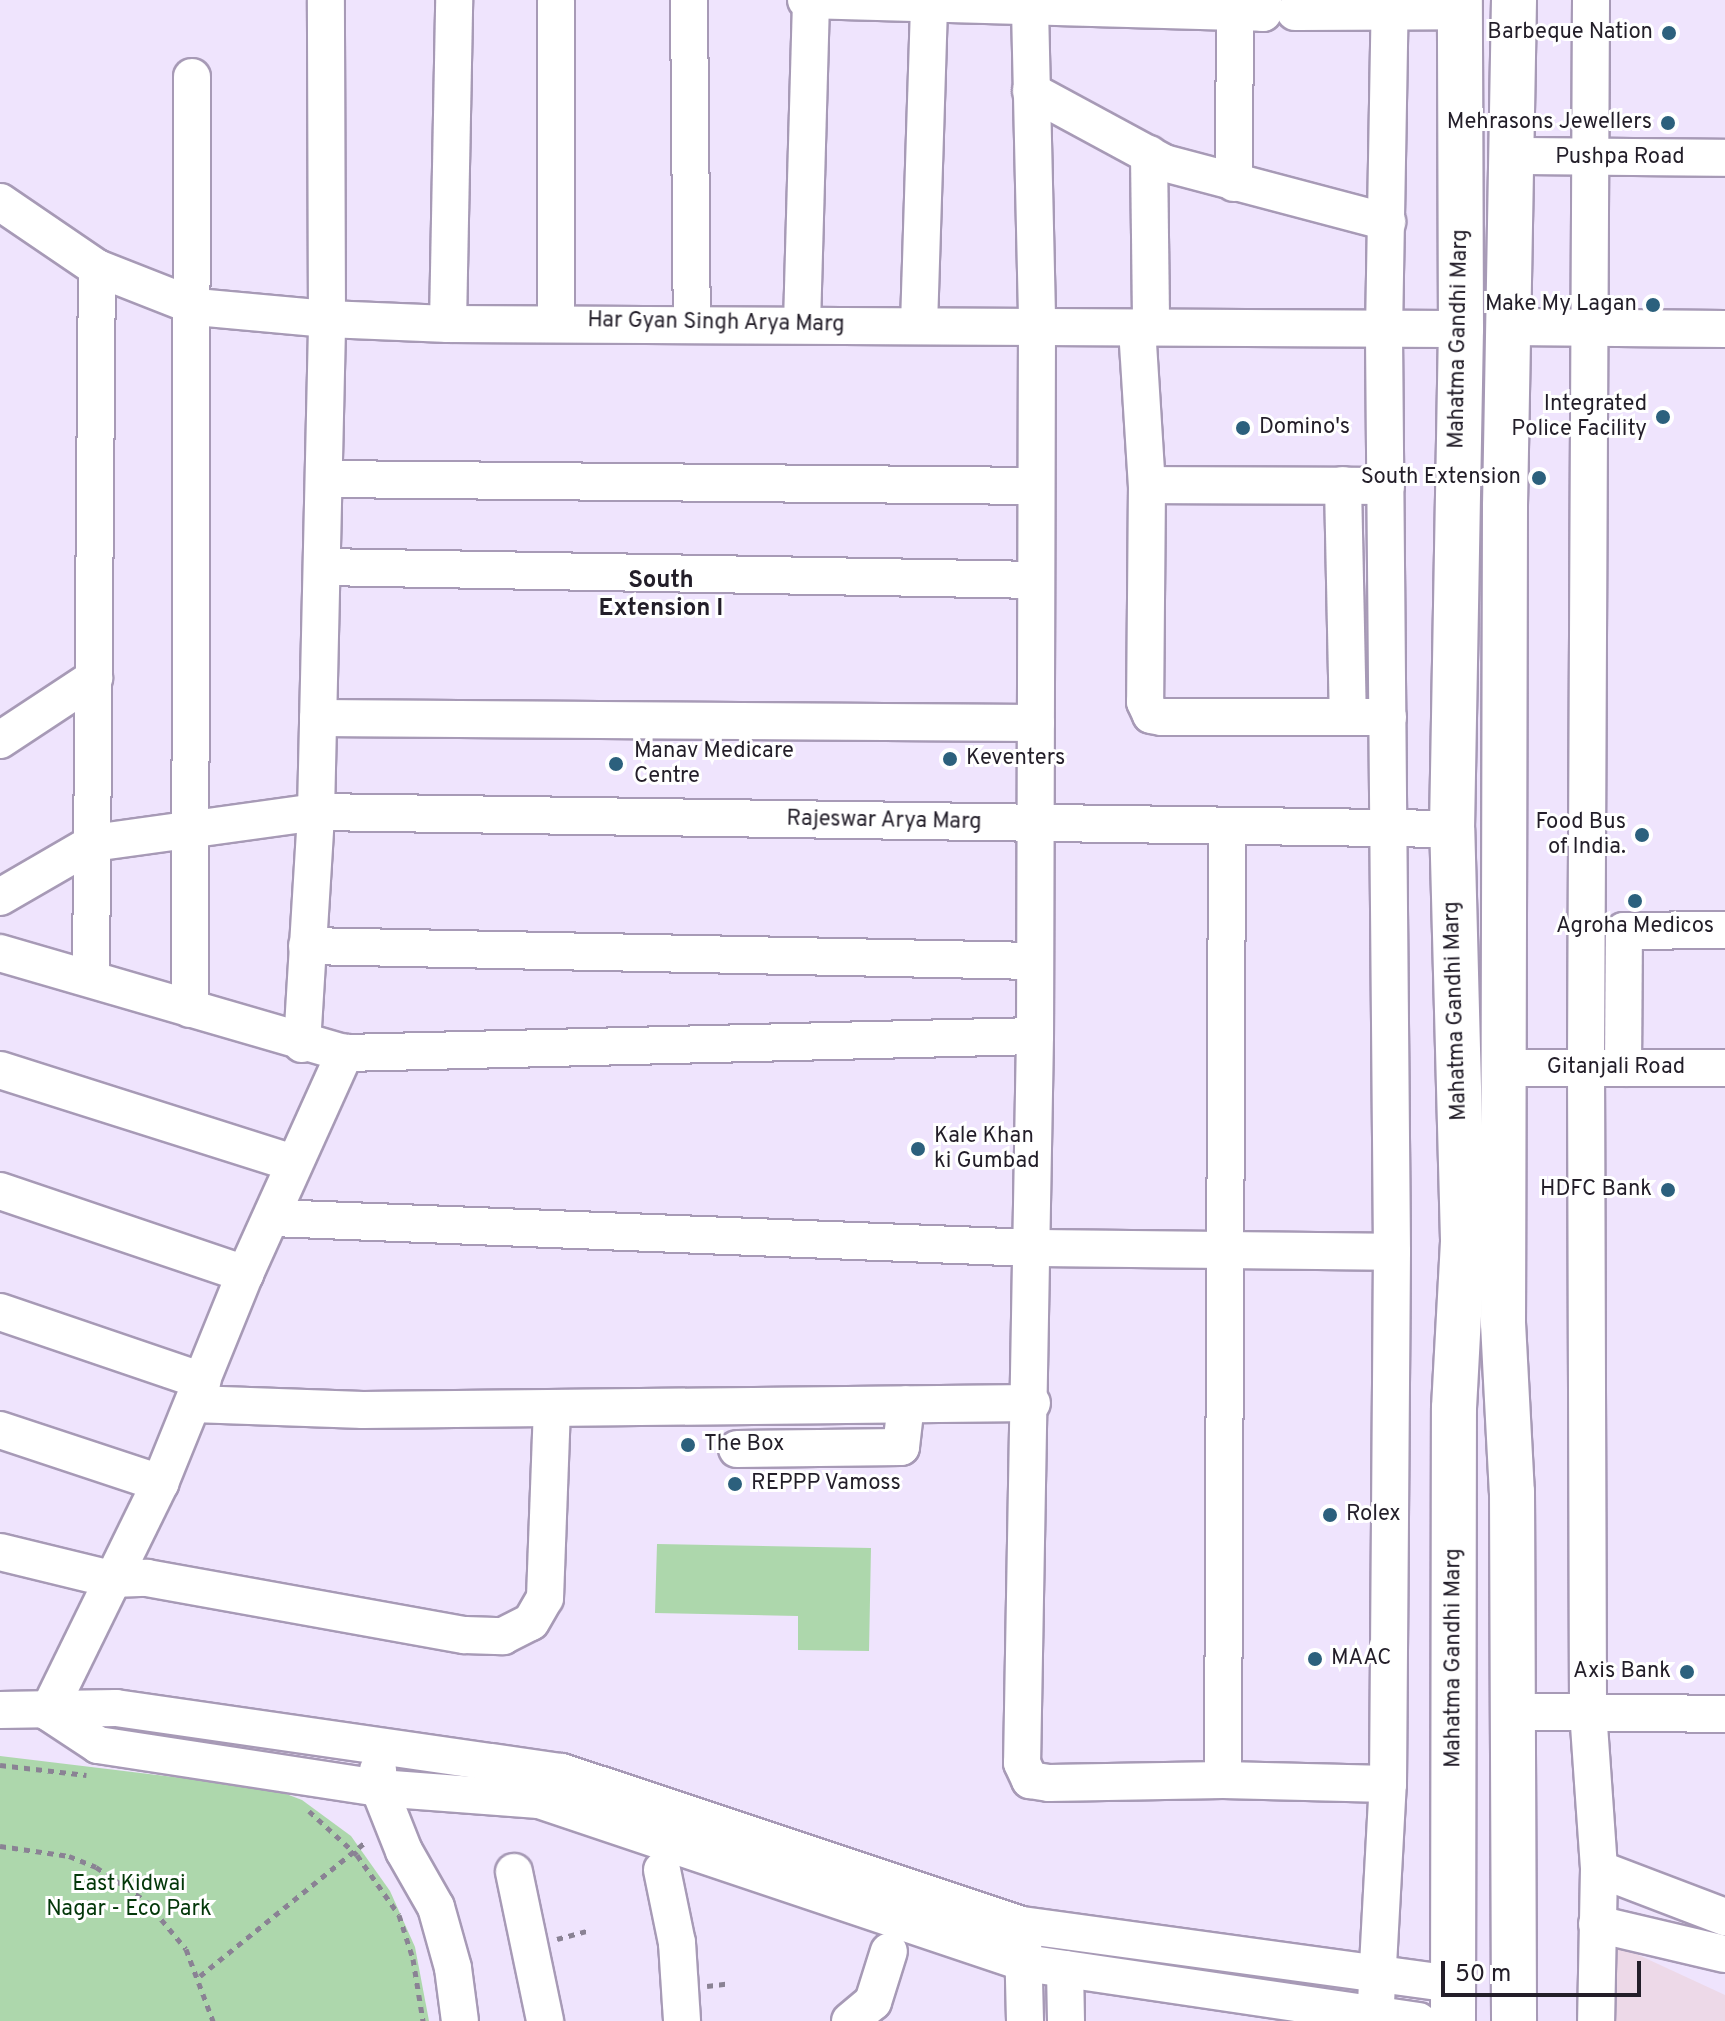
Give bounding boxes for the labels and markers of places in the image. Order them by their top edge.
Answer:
place label: Barbeque Nation [1487,20,1653,46]
marker: Barbeque Nation [1660,24,1678,42]
place label: Mehrasons Jewellers [1447,110,1652,136]
marker: Mehrasons Jewellers [1659,114,1677,132]
place label: Make My Lagan [1485,292,1637,318]
marker: Make My Lagan [1644,296,1662,314]
place label: Integrated Police Facility [1511,391,1647,442]
marker: Integrated Police Facility [1654,408,1672,426]
place label: Domino's [1259,415,1350,441]
marker: Domino's [1234,419,1252,437]
place label: South Extension [1361,465,1521,491]
marker: South Extension [1528,467,1550,489]
place label: Manav Medicare Centre [634,738,794,790]
place label: Keventers [966,746,1065,772]
marker: Keventers [941,750,959,768]
marker: Manav Medicare Centre [605,753,627,775]
place label: Food Bus of India. [1535,809,1626,860]
marker: Food Bus of India. [1633,826,1651,844]
marker: Agroha Medicos [1626,892,1644,910]
place label: Agroha Medicos [1556,914,1714,940]
place label: Kale Khan ki Gumbad [934,1123,1040,1174]
marker: Kale Khan ki Gumbad [909,1140,927,1158]
place label: HDFC Bank [1540,1177,1652,1203]
marker: HDFC Bank [1659,1181,1677,1199]
place label: The Box [704,1432,784,1458]
marker: The Box [679,1436,697,1454]
place label: REPPP Vamoss [751,1471,902,1497]
marker: REPPP Vamoss [726,1475,744,1493]
place label: Rolex [1346,1502,1401,1528]
marker: Rolex [1321,1506,1339,1524]
place label: MAAC [1331,1646,1392,1672]
marker: MAAC [1306,1650,1324,1668]
place label: Axis Bank [1573,1659,1671,1685]
marker: Axis Bank [1678,1663,1696,1681]

